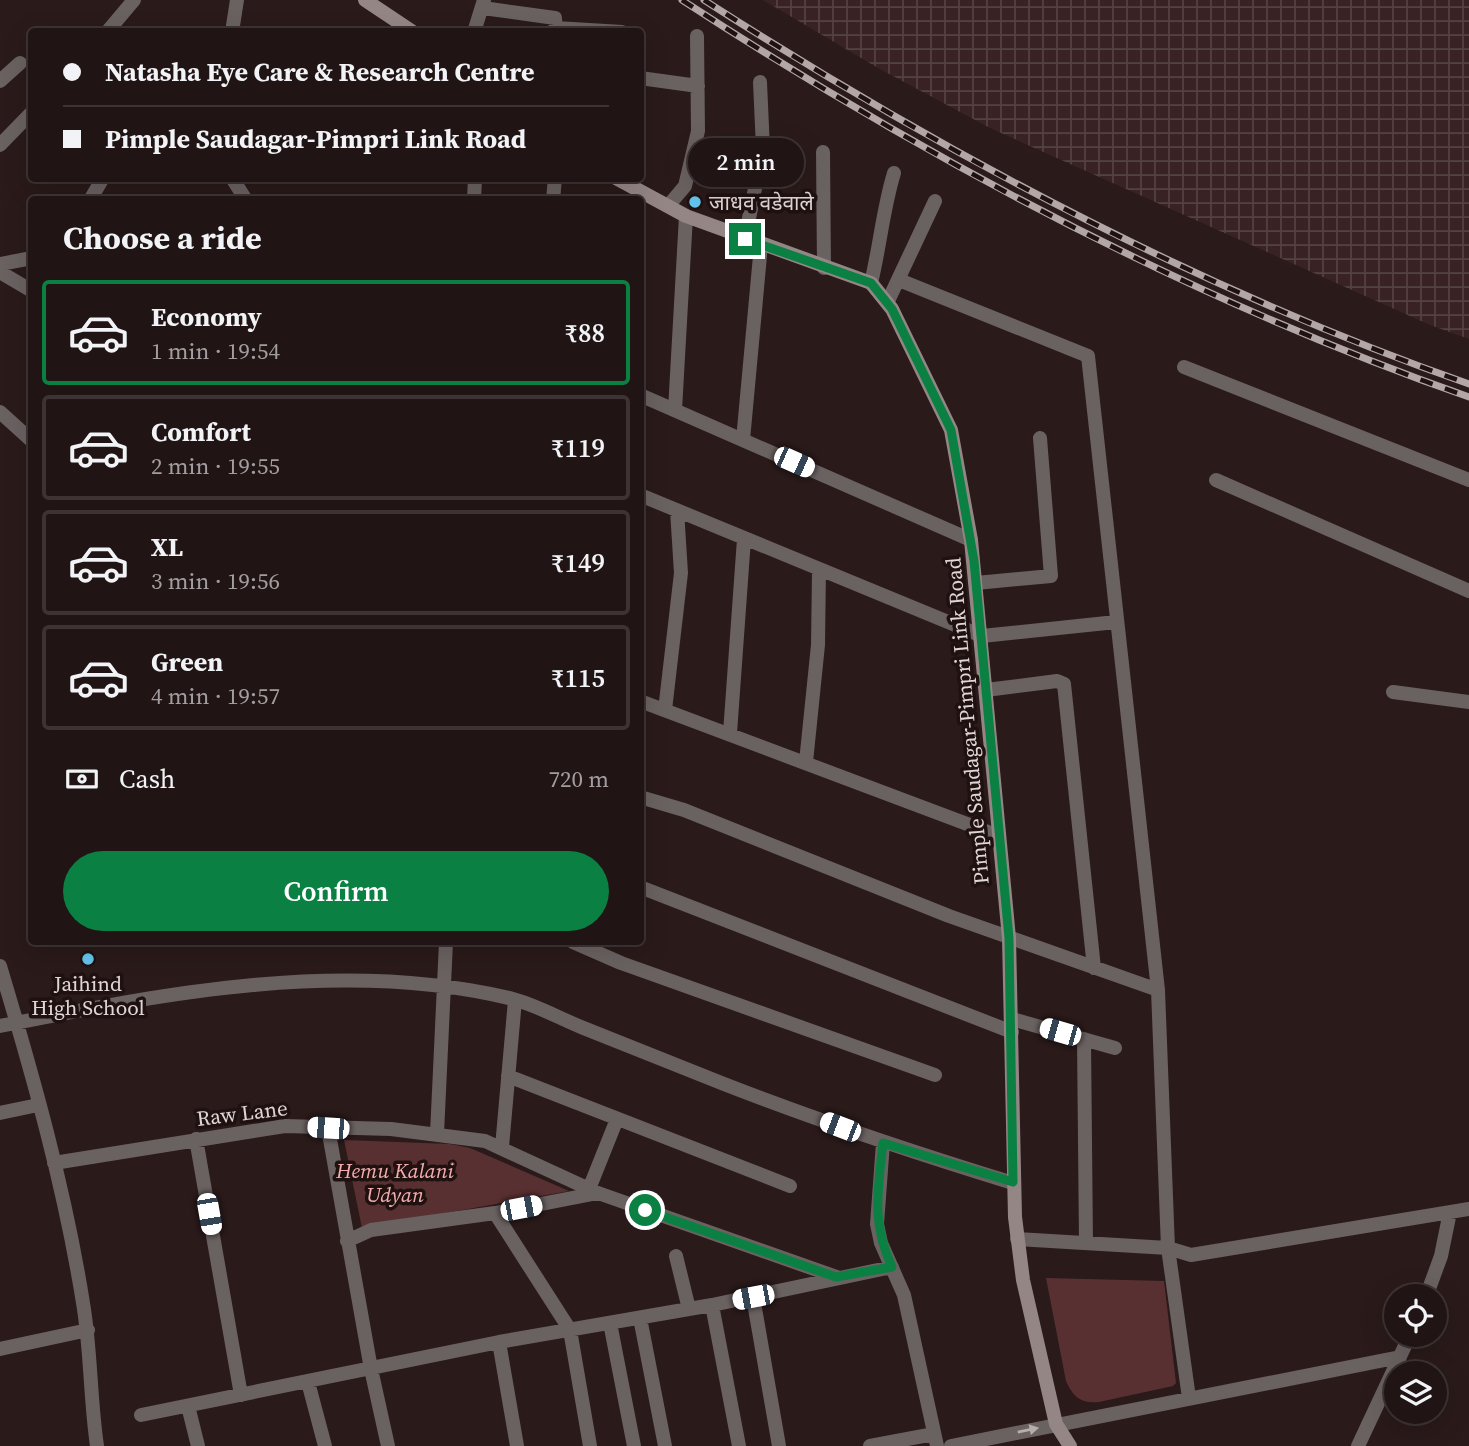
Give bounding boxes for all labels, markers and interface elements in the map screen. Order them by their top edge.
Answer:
text: Natasha Eye Care & Research Centre [105,54,535,90]
text: Pimple Saudagar-Pimpri Link Road [105,121,526,157]
callout: 2 min [687,138,803,187]
text: 2 min [716,146,776,178]
place label: जाधव वडेवाले [709,188,815,217]
marker: जाधव वडेवाले [687,194,703,210]
text: Choose a ride [63,216,262,260]
route end [729,223,761,255]
text: Economy [151,299,262,335]
icon: car [67,301,130,364]
text: ₹88 [564,315,605,351]
text: 1 min · 19:54 [151,335,280,367]
text: Comfort [151,414,251,450]
icon: car [67,416,130,479]
text: ₹119 [551,430,605,466]
car [771,444,818,480]
text: 2 min · 19:55 [151,450,280,482]
text: XL [151,529,183,565]
icon: car [67,531,130,594]
text: ₹149 [551,545,605,581]
street label: Pimple Saudagar-Pimpri Link Road [938,556,996,886]
text: 3 min · 19:56 [151,565,280,597]
text: Green [151,644,223,680]
icon: car [67,646,130,709]
text: ₹115 [551,660,605,696]
text: 4 min · 19:57 [151,680,280,712]
icon: cash [63,760,101,798]
text: Cash [119,761,175,797]
text: 720 m [548,763,609,795]
button: Confirm [63,851,609,931]
marker: Jaihind High School [80,951,96,967]
place label: Jaihind High School [31,969,145,1022]
car [1037,1016,1084,1048]
street label: Raw Lane [195,1093,289,1133]
car [817,1110,864,1144]
car [307,1116,350,1140]
park label: Hemu Kalani Udyan [335,1156,454,1209]
car [196,1191,223,1237]
car [499,1194,544,1222]
route start [629,1194,661,1226]
car [731,1283,776,1311]
map controls [1384,1284,1447,1424]
button: locate [1384,1284,1447,1347]
button: layers [1384,1361,1447,1424]
one-way arrow [1017,1424,1039,1435]

